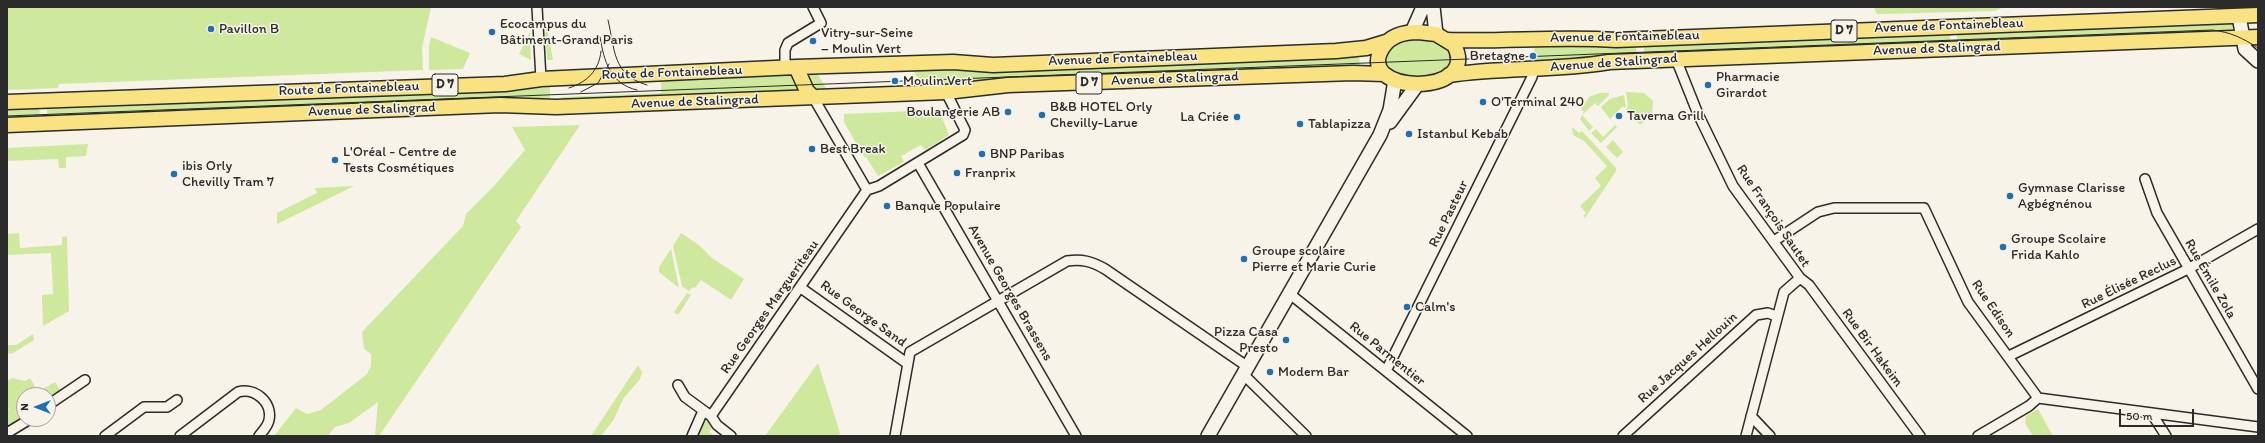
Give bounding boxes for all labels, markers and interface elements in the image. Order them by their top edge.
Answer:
street label: Avenue de Fontainebleau [1874,15,2024,37]
place label: Ecocampus du Bâtiment-Grand Paris [500,16,633,48]
road number: D 7 [1831,20,1857,42]
place label: Pavillon B [219,21,279,37]
marker: Pavillon B [206,24,216,34]
place label: Vitry-sur-Seine – Moulin Vert [821,25,913,58]
marker: Ecocampus du Bâtiment-Grand Paris [487,27,497,37]
street label: Avenue de Fontainebleau [1550,27,1700,47]
marker: Vitry-sur-Seine – Moulin Vert [808,36,818,46]
street label: Avenue de Stalingrad [1873,38,2001,60]
street label: Avenue de Fontainebleau [1048,48,1198,70]
place label: Bretagne [1470,48,1525,64]
street label: Avenue de Stalingrad [1550,50,1678,76]
marker: Bretagne [1528,51,1538,61]
street label: Route de Fontainebleau [601,62,743,84]
street label: Avenue de Stalingrad [1111,68,1239,90]
place label: Pharmacie Girardot [1716,69,1780,102]
road number: D 7 [1076,72,1102,94]
place label: Moulin Vert [903,73,972,89]
road number: D 7 [432,74,458,96]
marker: Moulin Vert [890,76,900,86]
street label: Route de Fontainebleau [278,78,420,100]
marker: Pharmacie Girardot [1703,80,1713,90]
street label: Avenue de Stalingrad [631,91,759,113]
place label: O'Terminal 240 [1491,94,1584,110]
marker: O'Terminal 240 [1478,97,1488,107]
street label: Avenue de Stalingrad [308,99,436,121]
place label: B&B HOTEL Orly Chevilly-Larue [1050,99,1152,132]
place label: Boulangerie AB [907,104,1000,120]
marker: Boulangerie AB [1003,107,1013,117]
place label: Taverna Grill [1627,108,1704,124]
place label: La Criée [1180,109,1229,125]
marker: B&B HOTEL Orly Chevilly-Larue [1037,110,1047,120]
marker: Taverna Grill [1614,111,1624,121]
marker: La Criée [1232,112,1242,122]
place label: Tablapizza [1308,116,1371,132]
marker: Tablapizza [1295,119,1305,129]
place label: Istanbul Kebab [1417,126,1508,142]
marker: Istanbul Kebab [1404,129,1414,139]
place label: Best Break [820,141,886,157]
place label: L'Oréal - Centre de Tests Cosmétiques [343,144,457,176]
marker: Best Break [807,144,817,154]
place label: BNP Paribas [990,146,1065,162]
marker: BNP Paribas [977,149,987,159]
marker: L'Oréal - Centre de Tests Cosmétiques [330,155,340,165]
place label: ibis Orly Chevilly Tram 7 [182,158,274,190]
street label: Rue François Sautet [1732,162,1814,270]
place label: Franprix [965,165,1016,181]
marker: Franprix [952,168,962,178]
marker: ibis Orly Chevilly Tram 7 [169,169,179,179]
street label: Rue Pasteur [1426,178,1472,250]
place label: Gymnase Clarisse Agbégnénou [2018,180,2125,212]
marker: Gymnase Clarisse Agbégnénou [2005,191,2015,201]
place label: Banque Populaire [895,198,1001,214]
marker: Banque Populaire [882,201,892,211]
street label: Avenue Georges Brassens [964,222,1056,364]
place label: Groupe Scolaire Frida Kahlo [2011,231,2106,264]
street label: Rue Émile Zola [2181,236,2239,322]
street label: Rue Georges Margueriteau [717,237,823,377]
marker: Groupe Scolaire Frida Kahlo [1998,242,2008,252]
place label: Groupe scolaire Pierre et Marie Curie [1252,243,1376,276]
street label: Rue Élisée Reclus [2079,253,2179,313]
marker: Groupe scolaire Pierre et Marie Curie [1239,254,1249,264]
street label: Rue George Sand [817,277,909,351]
street label: Rue Edison [1967,277,2019,341]
place label: Calm's [1415,299,1455,315]
marker: Calm's [1402,302,1412,312]
street label: Rue Bir Hakeim [1838,305,1906,391]
street label: Rue Jacques Hellouin [1635,309,1741,407]
street label: Rue Parmentier [1346,318,1428,390]
place label: Pizza Casa Presto [1214,324,1278,356]
marker: Pizza Casa Presto [1281,335,1291,345]
place label: Modern Bar [1278,364,1349,380]
marker: Modern Bar [1265,367,1275,377]
north arrow [16,387,56,427]
scale bar [2121,401,2196,427]
text: N [18,403,31,411]
text: 50 m [2126,409,2152,423]

